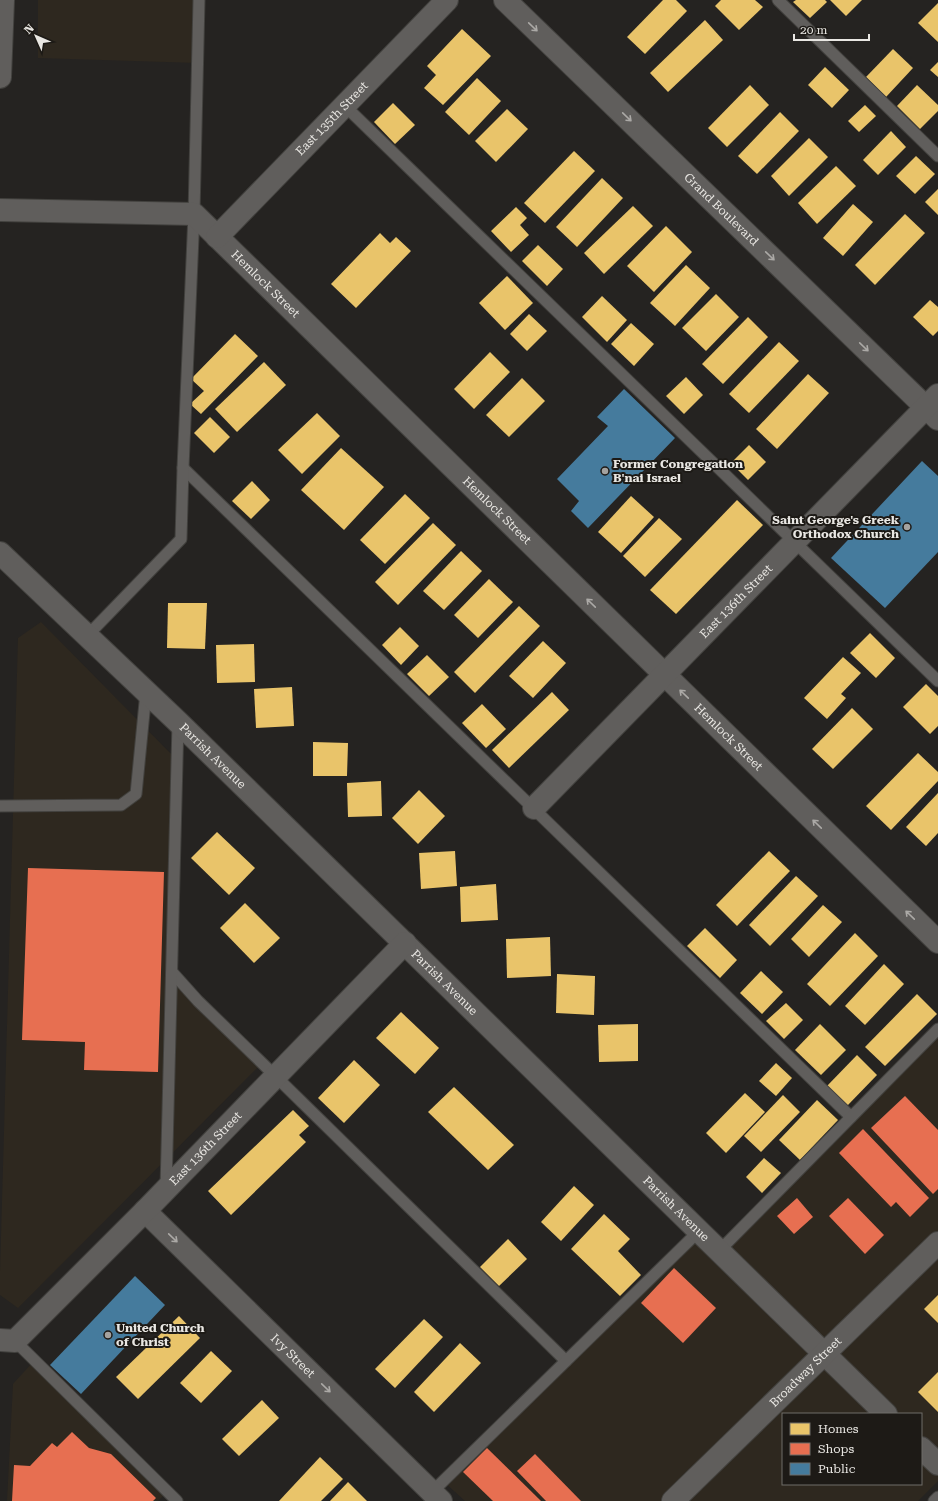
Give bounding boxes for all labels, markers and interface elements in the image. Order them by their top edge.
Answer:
north arrow [16,16,56,56]
scale bar [794,16,869,42]
text: N [22,21,37,37]
one-way arrow [528,22,538,32]
text: 20 m [800,23,827,37]
street label: East 135th Street [293,78,371,158]
one-way arrow [621,113,632,122]
street label: Grand Boulevard [681,170,762,249]
street label: Hemlock Street [228,247,303,321]
one-way arrow [765,252,775,261]
one-way arrow [859,342,869,352]
place label: Former Congregation B'nai Israel [613,457,743,485]
marker: Former Congregation B'nai Israel [600,466,610,476]
street label: Hemlock Street [460,474,535,547]
place label: Saint George's Greek Orthodox Church [772,513,900,541]
marker: Saint George's Greek Orthodox Church [902,522,912,532]
street label: East 136th Street [697,561,776,641]
one-way arrow [586,598,596,608]
one-way arrow [679,689,689,699]
street label: Hemlock Street [691,701,766,774]
street label: Parrish Avenue [177,720,249,792]
one-way arrow [812,819,822,829]
one-way arrow [905,910,915,920]
street label: Parrish Avenue [408,947,481,1018]
street label: East 136th Street [167,1108,245,1188]
street label: Parrish Avenue [640,1173,713,1245]
one-way arrow [168,1234,178,1243]
place label: United Church of Christ [116,1321,205,1349]
marker: United Church of Christ [103,1330,113,1340]
street label: Ivy Street [268,1331,318,1381]
street label: Broadway Street [767,1334,845,1410]
one-way arrow [321,1383,331,1393]
legend [782,1413,922,1485]
text: Homes [818,1422,859,1436]
text: Shops [818,1442,854,1456]
text: Public [818,1462,856,1476]

